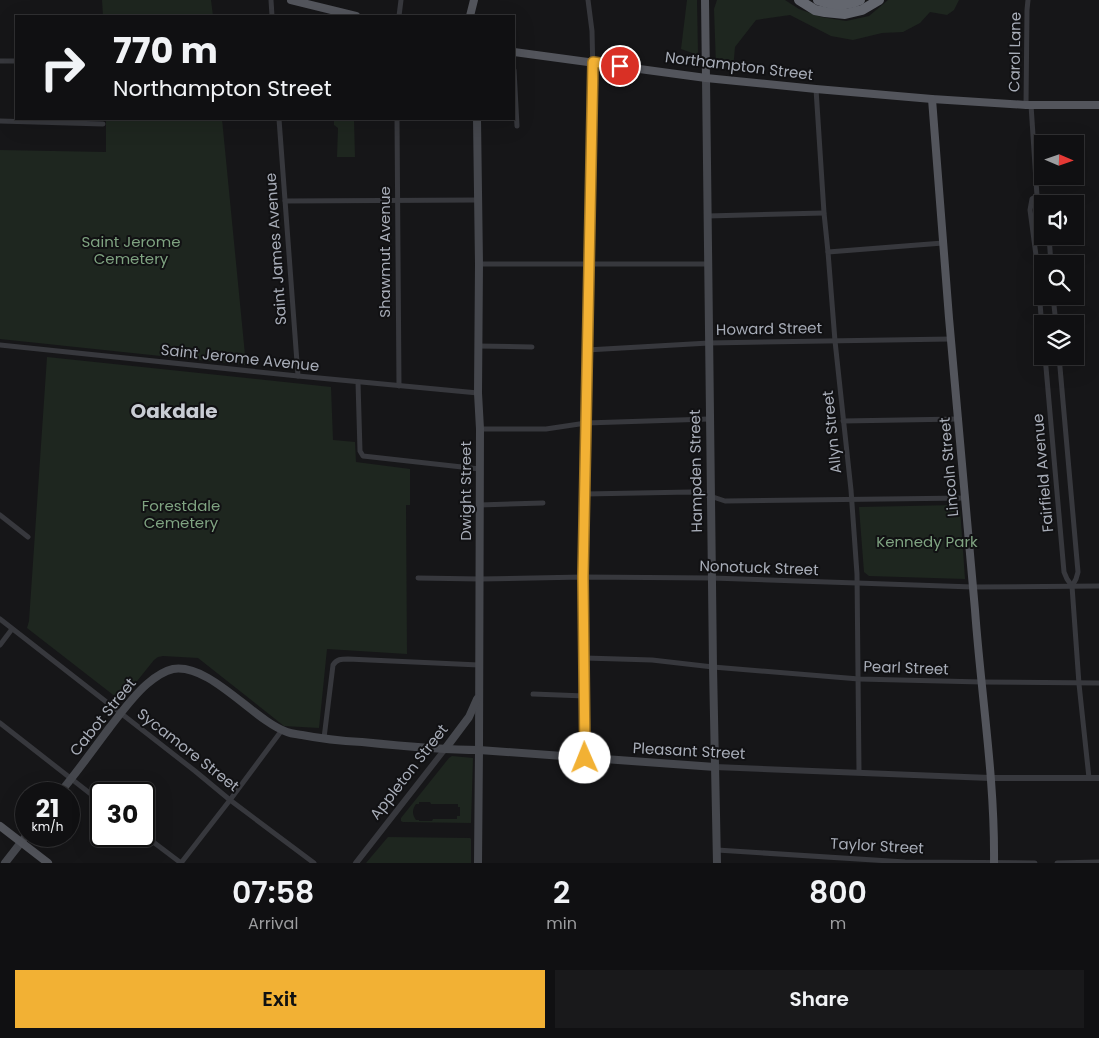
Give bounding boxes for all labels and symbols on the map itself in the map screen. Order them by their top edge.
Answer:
street label: Carol Lane [1003,12,1026,92]
pin [599,45,641,87]
street label: Northampton Street [664,46,814,85]
north arrow [1034,135,1084,185]
street label: Saint James Avenue [260,172,291,326]
street label: Shawmut Avenue [374,186,395,318]
park label: Saint Jerome Cemetery [82,231,180,269]
street label: Howard Street [716,317,822,340]
street label: Saint Jerome Avenue [160,339,320,376]
street label: Allyn Street [817,389,846,475]
district label: Oakdale [130,397,218,425]
street label: Hampden Street [684,409,707,533]
street label: Fairfield Avenue [1027,413,1058,533]
street label: Lincoln Street [934,416,963,518]
street label: Dwight Street [455,441,476,541]
park label: Forestdale Cemetery [142,495,220,533]
park label: Kennedy Park [876,531,978,552]
street label: Nonotuck Street [699,555,819,580]
street label: Pearl Street [863,656,949,679]
street label: Cabot Street [65,673,141,760]
street label: Sycamore Street [133,703,244,796]
street label: Appleton Street [365,720,453,824]
position arrow [558,731,610,783]
street label: Pleasant Street [632,737,746,764]
speed limit sign: 30 [90,782,155,847]
street label: Taylor Street [830,833,924,858]

